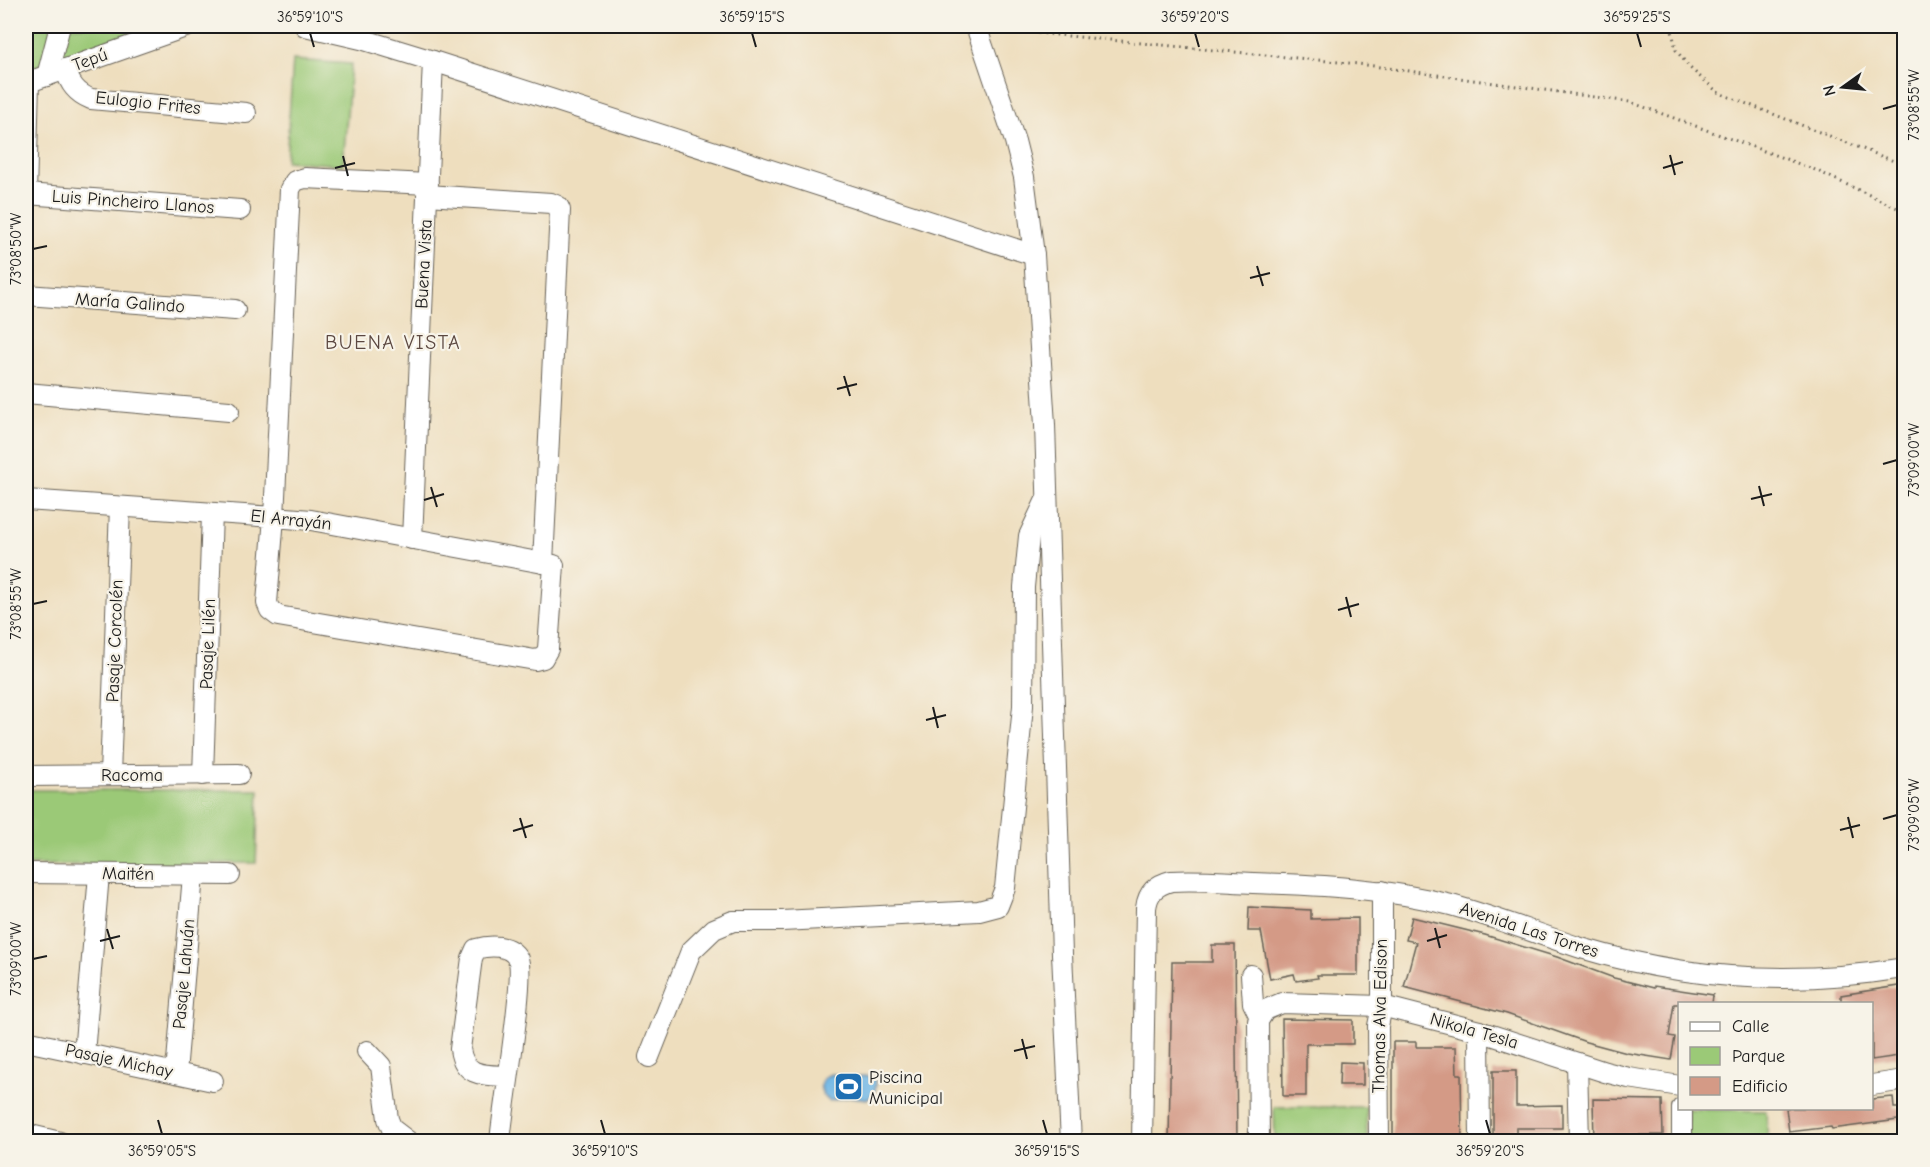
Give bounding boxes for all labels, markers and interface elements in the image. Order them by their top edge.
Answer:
text: 36°59'10"S [277,8,343,26]
text: 36°59'15"S [720,8,784,26]
text: 36°59'20"S [1161,8,1229,26]
text: 36°59'25"S [1604,8,1670,26]
street label: Tepú [70,44,110,76]
north arrow [1813,57,1873,117]
text: 73°08'55"W [1905,69,1923,141]
text: N [1819,83,1840,98]
street label: Eulogio Frites [94,87,202,119]
street label: Luis Pincheiro Llanos [51,186,215,218]
text: 73°08'50"W [7,213,25,285]
street label: Buena Vista [411,219,437,309]
street label: María Galindo [74,289,186,317]
district label: BUENA VISTA [325,331,461,354]
text: 73°09'00"W [1905,423,1923,497]
street label: El Arrayán [249,505,333,535]
text: 73°08'55"W [7,568,25,640]
street label: Pasaje Corcolén [102,579,128,703]
street label: Pasaje Lilén [196,598,220,690]
street label: Racoma [101,765,163,786]
text: 73°09'05"W [1905,779,1923,851]
street label: Maitén [102,863,154,885]
street label: Avenida Las Torres [1457,898,1601,962]
street label: Pasaje Lahuán [169,918,199,1030]
text: 73°09'00"W [7,922,25,996]
street label: Thomas Alva Edison [1368,939,1392,1093]
legend [1678,1002,1873,1110]
street label: Nikola Tesla [1427,1008,1521,1054]
text: Calle [1732,1016,1769,1037]
street label: Pasaje Michay [63,1039,176,1083]
text: Parque [1732,1046,1785,1067]
place label: Piscina Municipal [869,1067,943,1109]
sports icon: Piscina Municipal [832,1071,864,1103]
text: Edificio [1732,1076,1788,1097]
text: 36°59'05"S [128,1142,196,1160]
text: 36°59'10"S [572,1142,638,1160]
text: 36°59'15"S [1015,1142,1079,1160]
text: 36°59'20"S [1456,1142,1524,1160]

